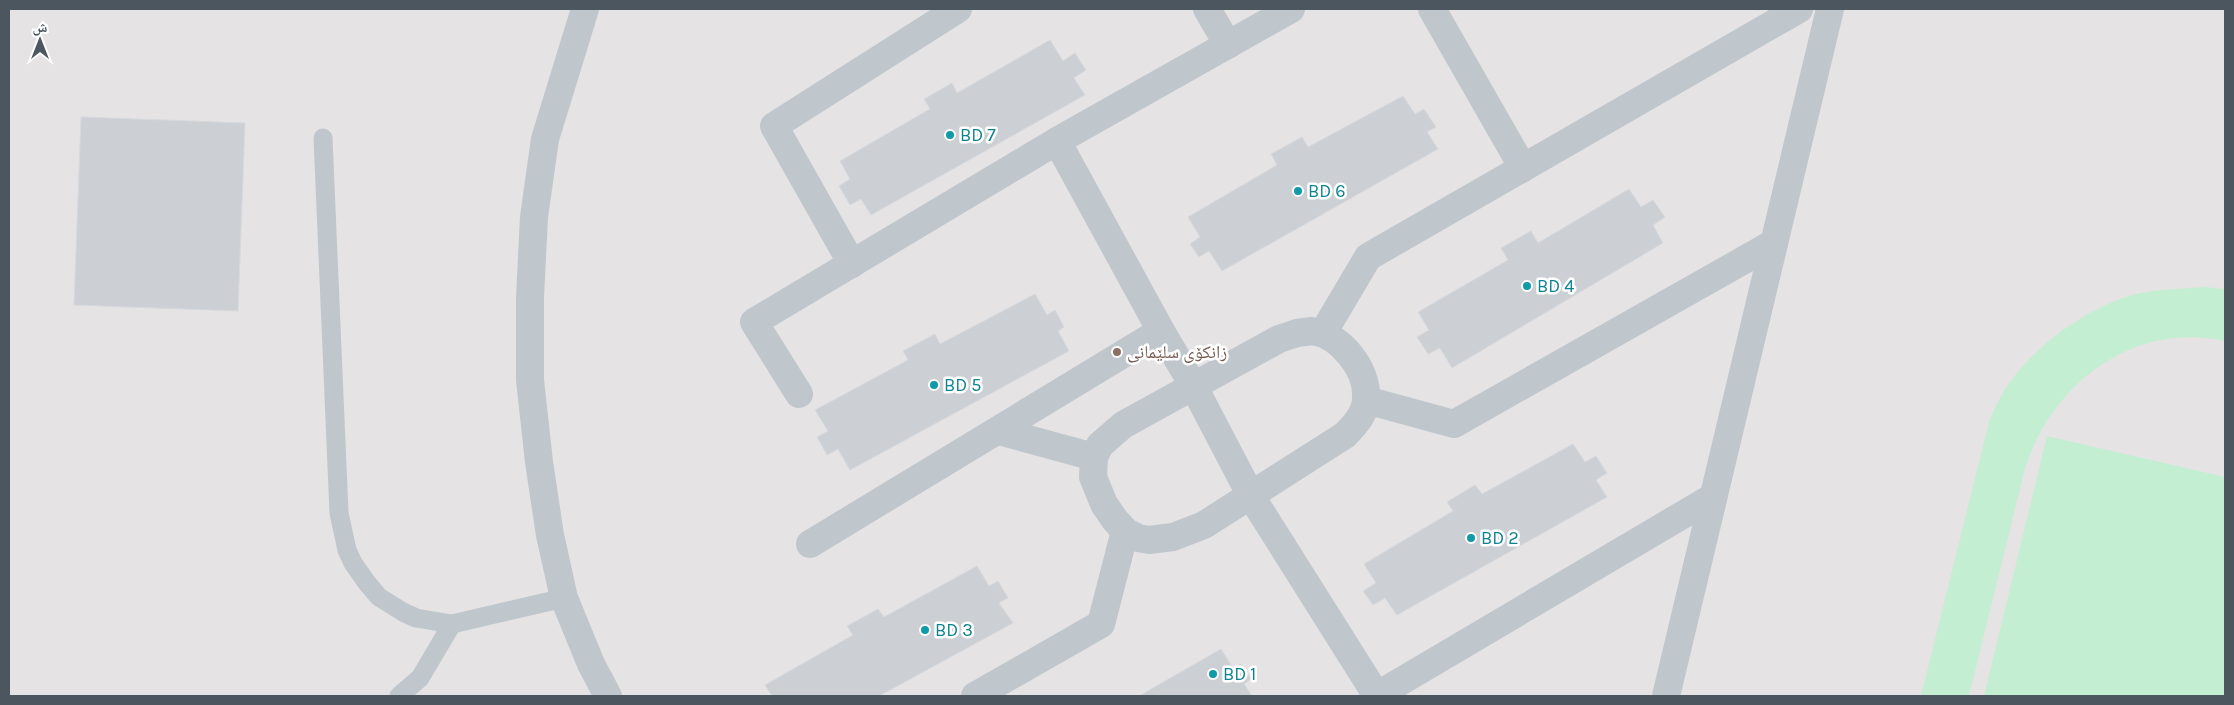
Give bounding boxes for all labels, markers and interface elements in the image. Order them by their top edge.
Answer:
north arrow [15,15,65,65]
text: ش [33,19,48,36]
place label: BD 7 [960,124,996,146]
marker: BD 7 [944,129,956,141]
place label: BD 6 [1308,180,1346,202]
marker: BD 6 [1292,185,1304,197]
place label: BD 4 [1537,275,1574,297]
marker: BD 4 [1521,280,1533,292]
place label: زانکۆی سلێمانی [1127,341,1227,363]
marker: زانکۆی سلێمانی [1111,346,1123,358]
place label: BD 5 [944,374,982,396]
marker: BD 5 [928,379,940,391]
place label: BD 2 [1481,527,1519,549]
marker: BD 2 [1465,532,1477,544]
place label: BD 3 [935,619,973,641]
marker: BD 3 [919,624,931,636]
place label: BD 1 [1223,663,1256,685]
marker: BD 1 [1207,668,1219,680]

